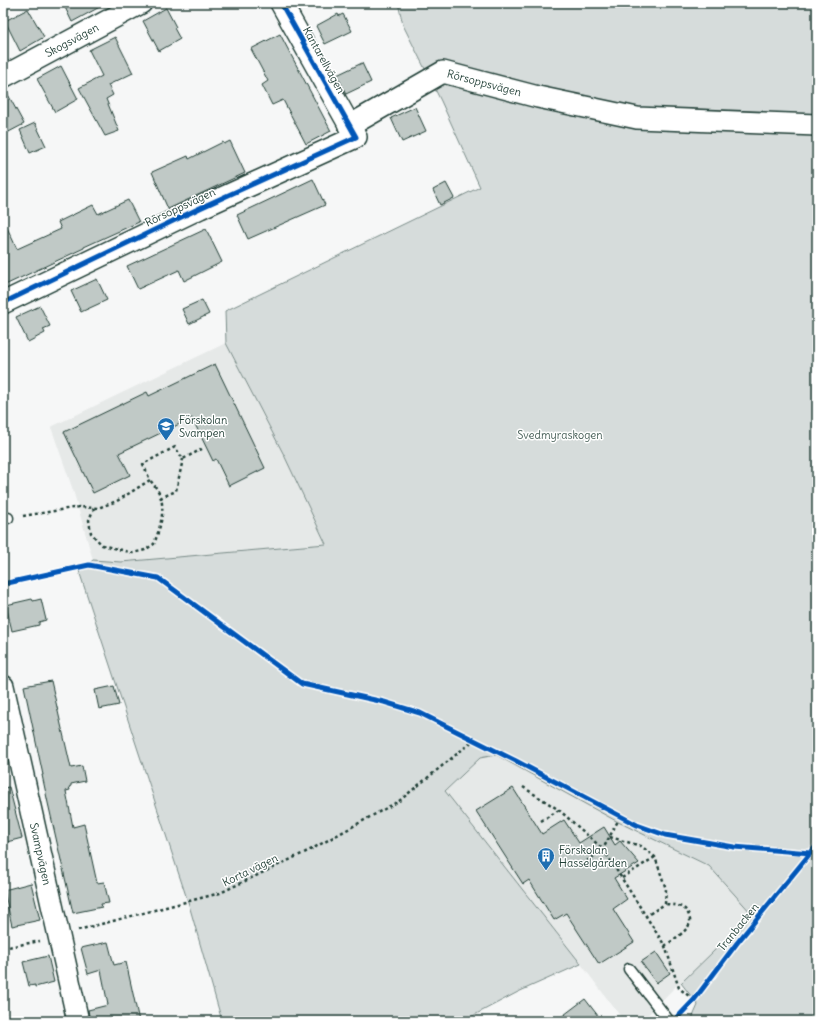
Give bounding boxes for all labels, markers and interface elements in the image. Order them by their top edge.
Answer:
street label: Skogsvägen [42,20,101,60]
street label: Kantarellvägen [300,24,348,96]
street label: Rörsoppsvägen [445,66,523,99]
street label: Rörsoppsvägen [142,185,218,229]
place label: Förskolan Svampen [179,413,227,440]
school or university icon: Förskolan Svampen [156,416,176,441]
park label: Svedmyraskogen [517,428,603,442]
street label: Svampvägen [27,821,54,886]
place label: Förskolan Hasselgården [559,843,627,870]
building icon: Förskolan Hasselgården [536,846,556,871]
street label: Korta vägen [220,851,280,889]
street label: Tranbacken [714,900,762,954]

